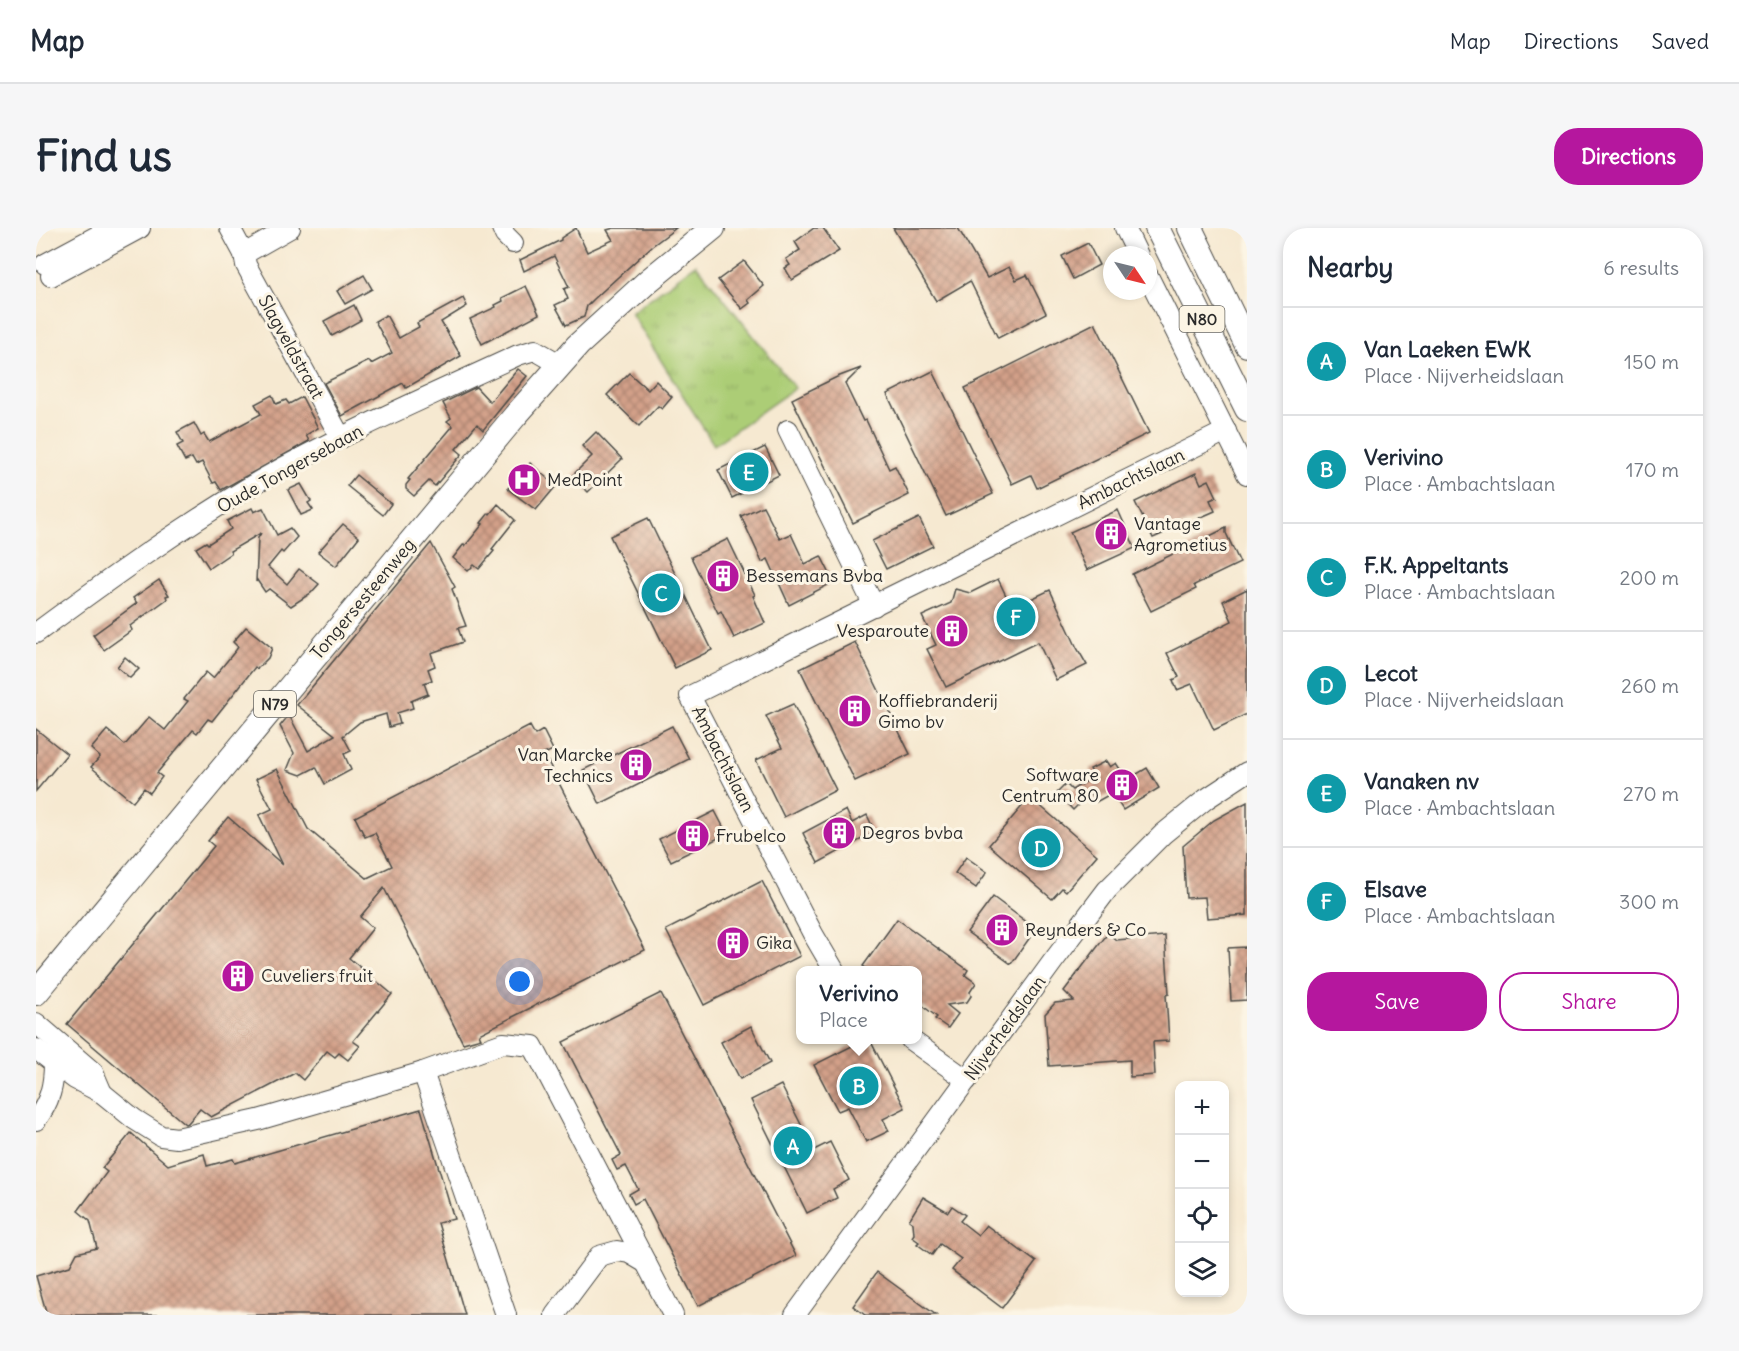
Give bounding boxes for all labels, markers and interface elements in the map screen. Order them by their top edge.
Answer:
text: Map [30,23,84,59]
text: Map [1450,28,1491,55]
text: Directions [1524,28,1618,55]
text: Saved [1651,28,1709,55]
button: Directions [1554,128,1703,185]
text: Find us [36,130,172,182]
north arrow [1103,246,1157,300]
text: Nearby [1307,251,1393,284]
text: 6 results [1603,255,1679,280]
street label: Slagveldstraat [253,291,329,403]
road number: N80 [1180,306,1224,332]
text: Van Laeken EWK [1364,335,1531,363]
text: A [1320,349,1333,374]
text: 150 m [1624,349,1679,374]
text: Place · Nijverheidslaan [1364,363,1564,388]
street label: Oude Tongersebaan [213,419,367,518]
street label: Ambachtslaan [1074,443,1188,514]
text: Verivino [1364,443,1443,471]
pin: E [730,450,768,494]
text: B [1320,457,1333,482]
text: 170 m [1626,457,1679,482]
hospital icon: MedPoint [506,462,542,498]
place label: MedPoint [547,468,623,491]
text: Place · Ambachtslaan [1364,471,1555,496]
place label: Vantage Agrometius [1134,512,1227,556]
building icon: Vantage Agrometius [1093,516,1129,552]
street label: Tongersesteenweg [305,533,420,664]
text: F.K. Appeltants [1364,551,1508,579]
building icon: Bessemans Bvba [705,558,741,594]
place label: Bessemans Bvba [746,564,883,587]
text: C [1320,565,1333,590]
text: 200 m [1619,565,1679,590]
pin: C [642,570,680,616]
text: Place · Ambachtslaan [1364,579,1555,604]
pin: F [996,594,1036,640]
building icon: Vesparoute [934,613,970,649]
place label: Vesparoute [837,619,929,642]
text: Lecot [1364,659,1418,687]
text: D [1319,673,1334,698]
text: 260 m [1621,673,1679,698]
text: Place · Nijverheidslaan [1364,687,1564,712]
place label: Koffiebranderij Gimo bv [878,689,998,733]
road number: N79 [254,691,296,717]
building icon: Koffiebranderij Gimo bv [837,693,873,729]
street label: Ambachtslaan [687,702,760,816]
place label: Van Marcke Technics [518,743,613,787]
building icon: Van Marcke Technics [618,747,654,783]
place label: Software Centrum 80 [1001,763,1099,807]
building icon: Software Centrum 80 [1104,767,1140,803]
text: Vanaken nv [1364,767,1479,795]
text: E [1321,781,1332,806]
text: 270 m [1623,781,1679,806]
text: Place · Ambachtslaan [1364,795,1555,820]
building icon: Degros bvba [821,815,857,851]
building icon: Frubelco [675,818,711,854]
place label: Degros bvba [862,821,963,844]
place label: Frubelco [716,824,786,847]
pin: D [1022,826,1060,870]
text: Elsave [1364,875,1427,903]
text: F [1321,889,1332,914]
text: 300 m [1619,889,1679,914]
text: Place · Ambachtslaan [1364,903,1555,928]
building icon: Reynders & Co [984,912,1020,948]
place label: Reynders & Co [1025,918,1146,941]
building icon: Gika [715,925,751,961]
place label: Gika [756,931,792,954]
building icon: Cuveliers fruit [220,958,256,994]
place label: Cuveliers fruit [261,964,373,987]
popup [796,966,922,1044]
your location [505,967,534,996]
street label: Nijverheidslaan [959,971,1050,1085]
button: Save [1307,972,1487,1031]
button: Share [1499,972,1679,1031]
text: Verivino [819,979,899,1007]
text: Place [819,1007,868,1032]
pin: B [840,1064,878,1108]
map controls [1175,1081,1229,1297]
button: + [1175,1081,1229,1135]
pin: A [774,1124,813,1168]
button: − [1175,1135,1229,1189]
button: locate [1175,1189,1229,1243]
button: layers [1175,1243,1229,1297]

